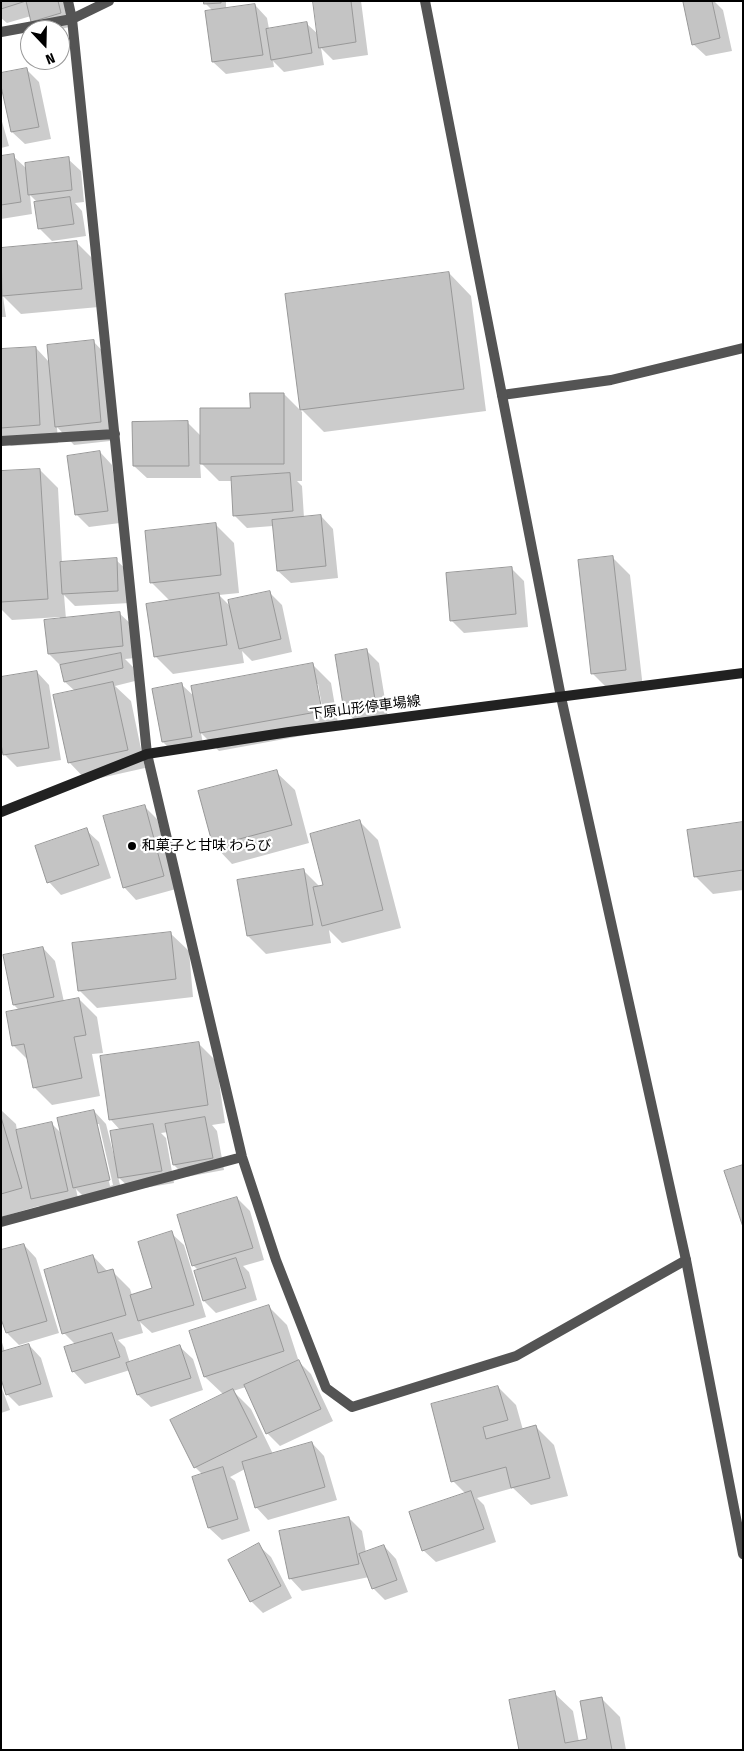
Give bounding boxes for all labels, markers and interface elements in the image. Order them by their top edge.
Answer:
north arrow [20,20,70,70]
text: N [43,49,57,68]
street label: 下原山形停車場線 [308,693,422,723]
place label: 和菓子と甘味 わらび [142,838,271,854]
marker: 和菓子と甘味 わらび [126,840,138,852]

